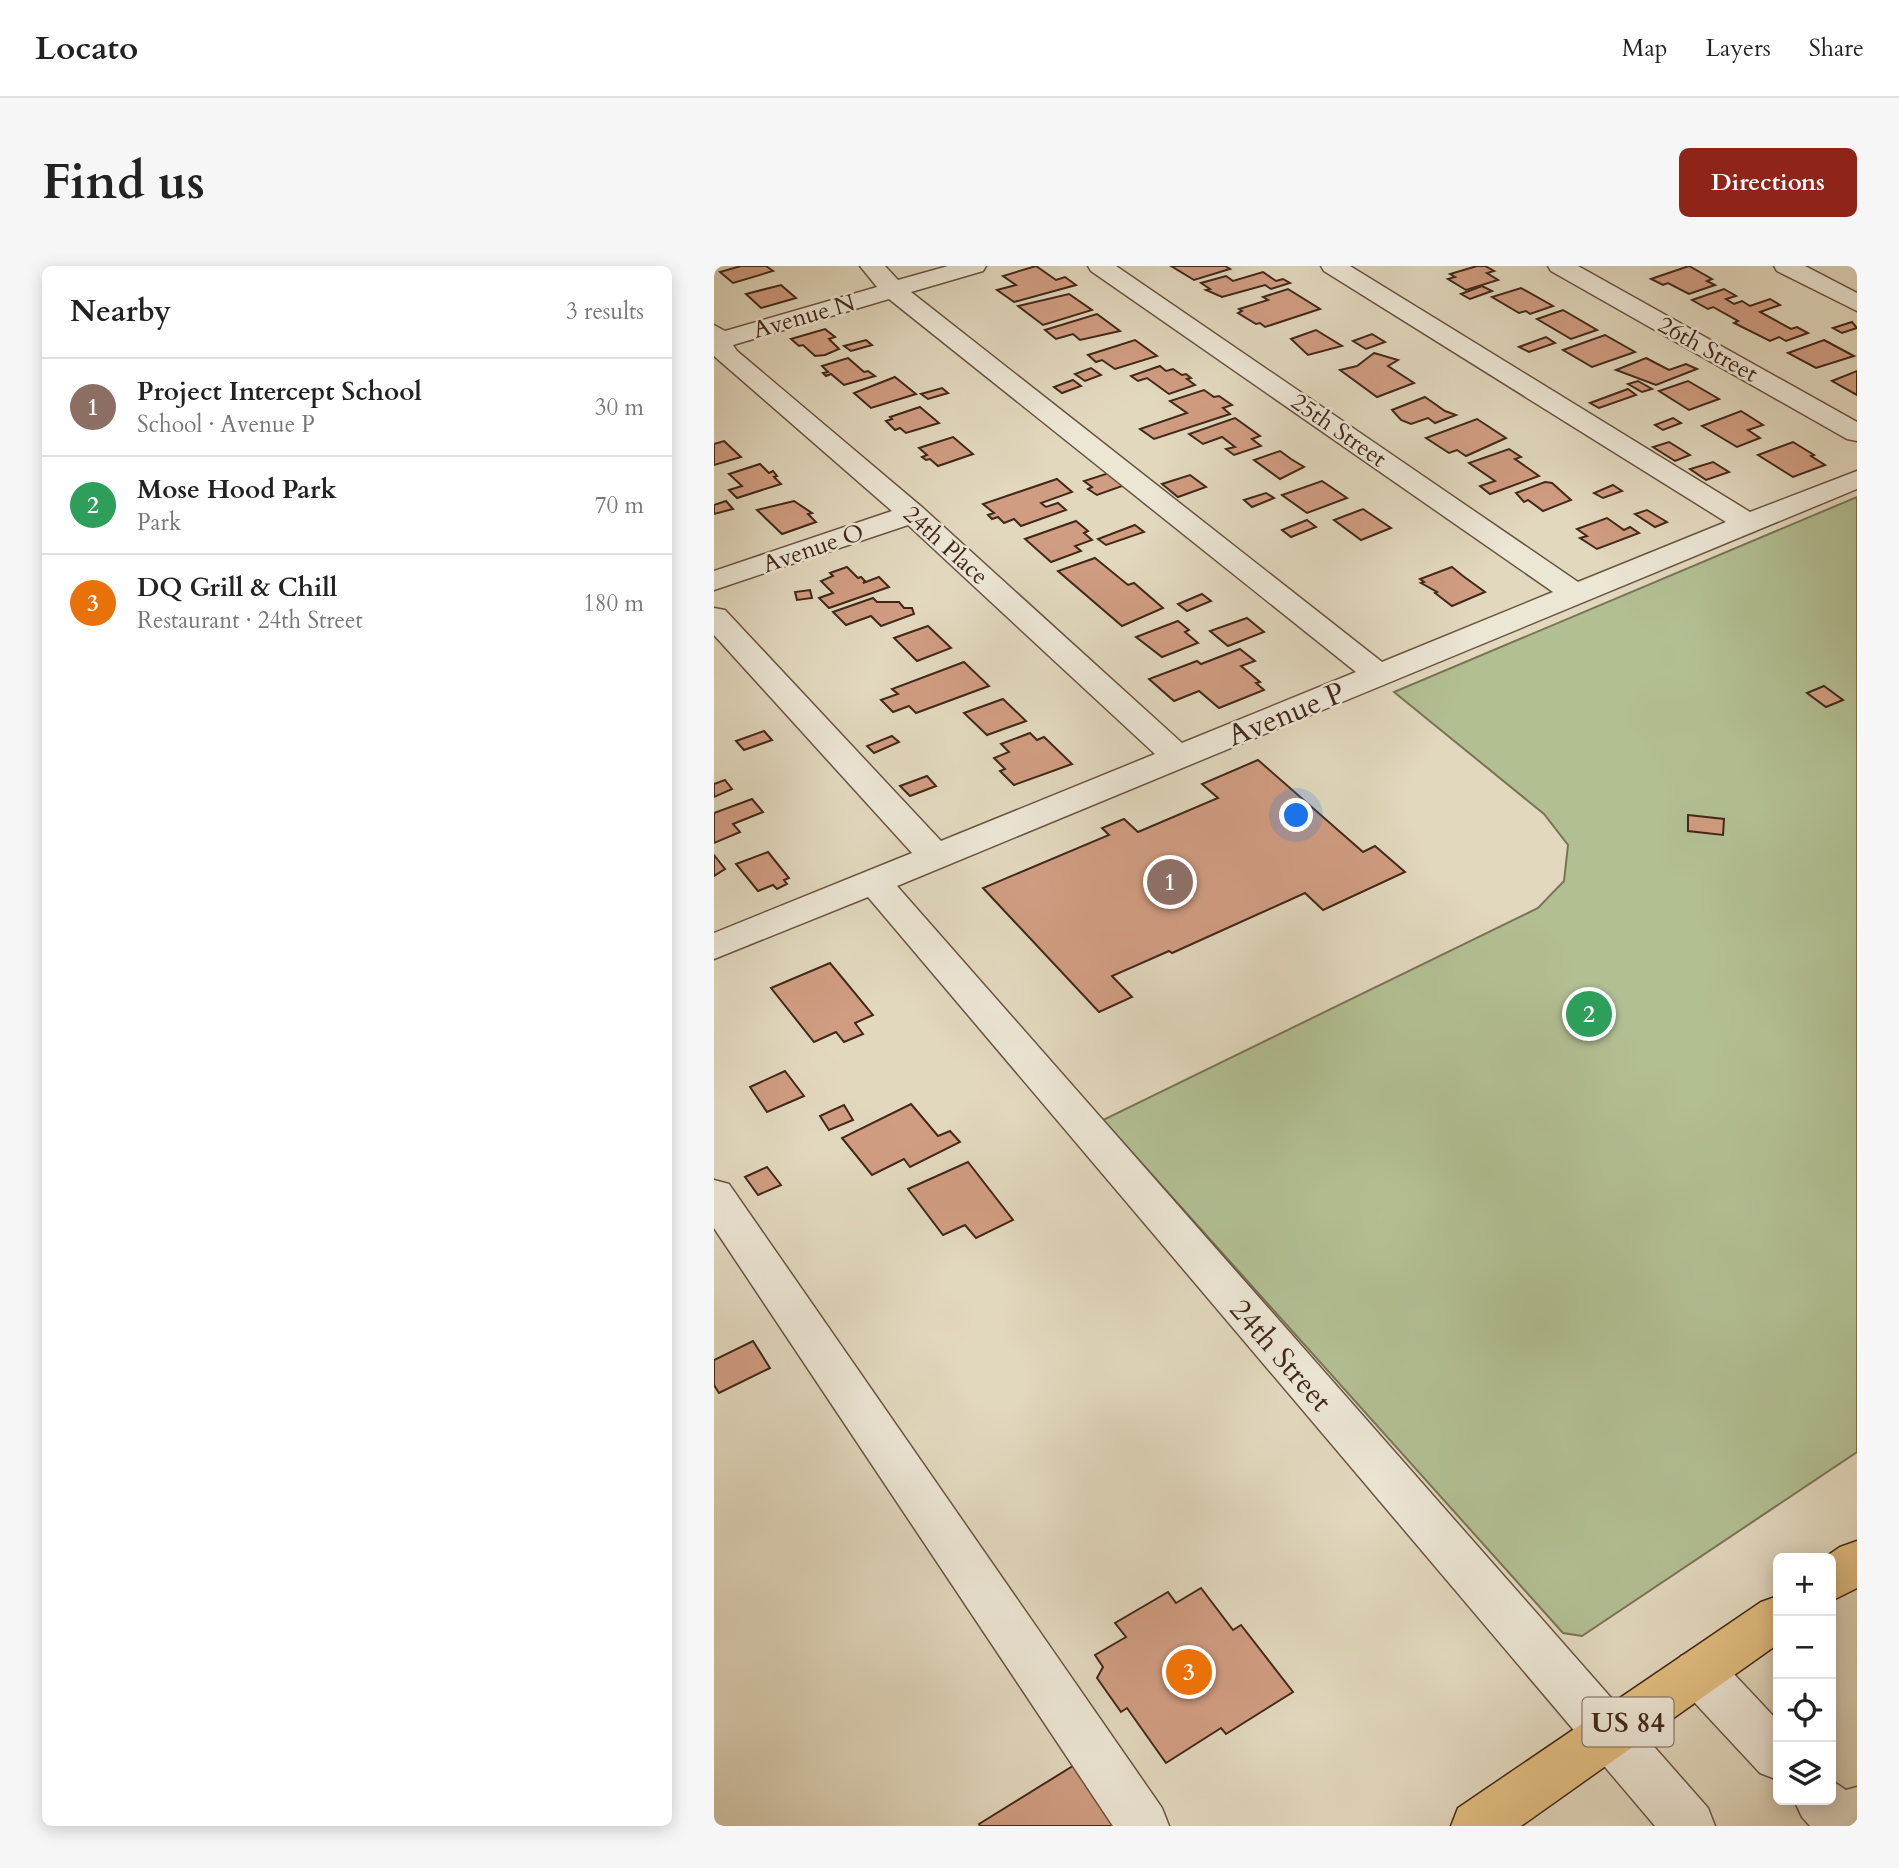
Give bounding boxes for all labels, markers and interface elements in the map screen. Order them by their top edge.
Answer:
text: Locato [35,26,138,71]
text: Map [1622,32,1668,65]
text: Layers [1706,32,1771,65]
text: Share [1809,32,1864,65]
button: Directions [1679,148,1857,217]
text: Find us [42,149,205,216]
street label: Avenue N [749,286,860,347]
text: Nearby [70,291,171,332]
text: 3 results [566,296,644,327]
street label: 26th Street [1652,308,1764,391]
text: Project Intercept School [137,374,422,409]
street label: 25th Street [1284,385,1393,476]
text: 1 [87,392,99,423]
text: 30 m [595,392,644,423]
text: School · Avenue P [137,409,315,440]
text: Mose Hood Park [137,472,337,507]
text: 2 [87,490,99,521]
text: 70 m [595,490,644,521]
street label: 24th Place [896,498,995,593]
text: Park [137,507,181,538]
street label: Avenue O [758,516,868,581]
text: DQ Grill & Chill [137,570,337,605]
text: 3 [87,588,99,619]
text: 180 m [583,588,644,619]
text: Restaurant · 24th Street [137,605,363,636]
street label: Avenue P [1221,672,1351,757]
your location [1279,798,1313,832]
pin: 1 [1147,856,1193,908]
pin: 2 [1566,988,1612,1040]
street label: 24th Street [1220,1290,1341,1421]
map controls [1773,1553,1836,1805]
button: + [1773,1553,1836,1616]
button: − [1773,1616,1836,1679]
pin: 3 [1166,1646,1212,1698]
button: locate [1773,1679,1836,1742]
road number: US 84 [1583,1698,1674,1746]
button: layers [1773,1742,1836,1805]

